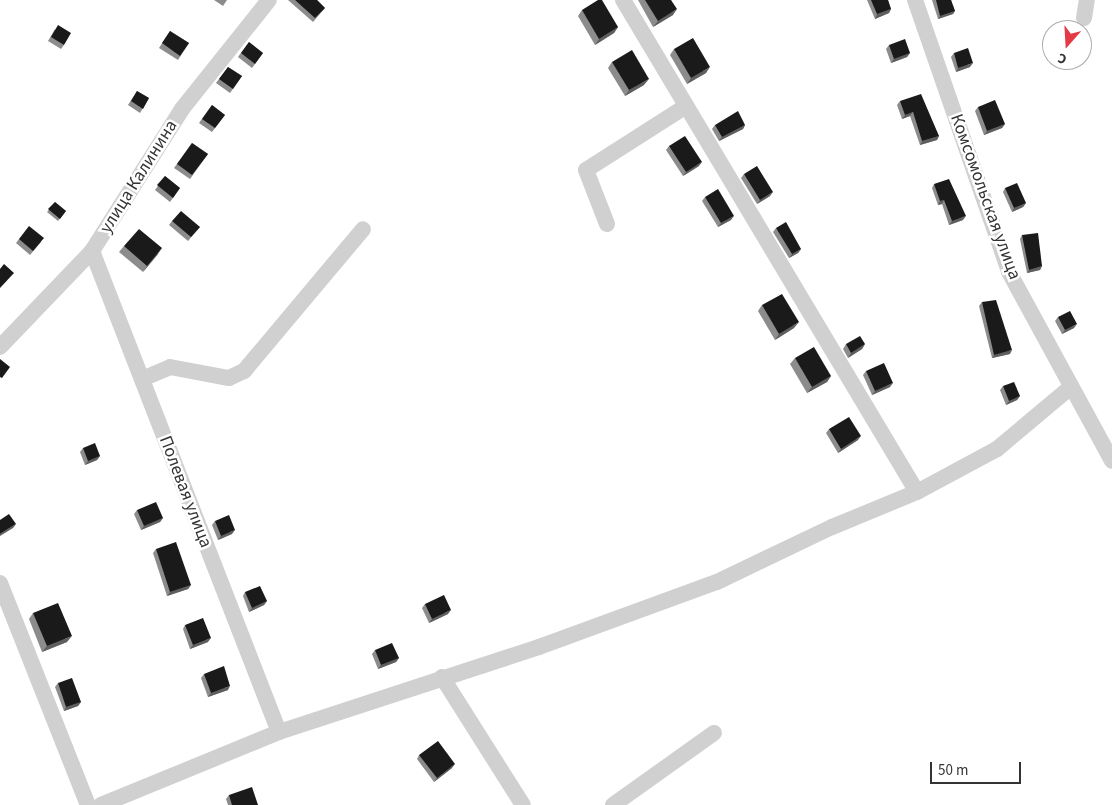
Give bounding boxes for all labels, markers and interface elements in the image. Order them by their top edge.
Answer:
north arrow [1042,20,1092,70]
text: С [1055,47,1070,69]
street label: Комсомольская улица [945,111,1025,283]
street label: улица Калинина [96,116,182,238]
street label: Полевая улица [154,433,216,551]
scale bar [932,752,1023,784]
text: 50 m [938,760,968,781]

